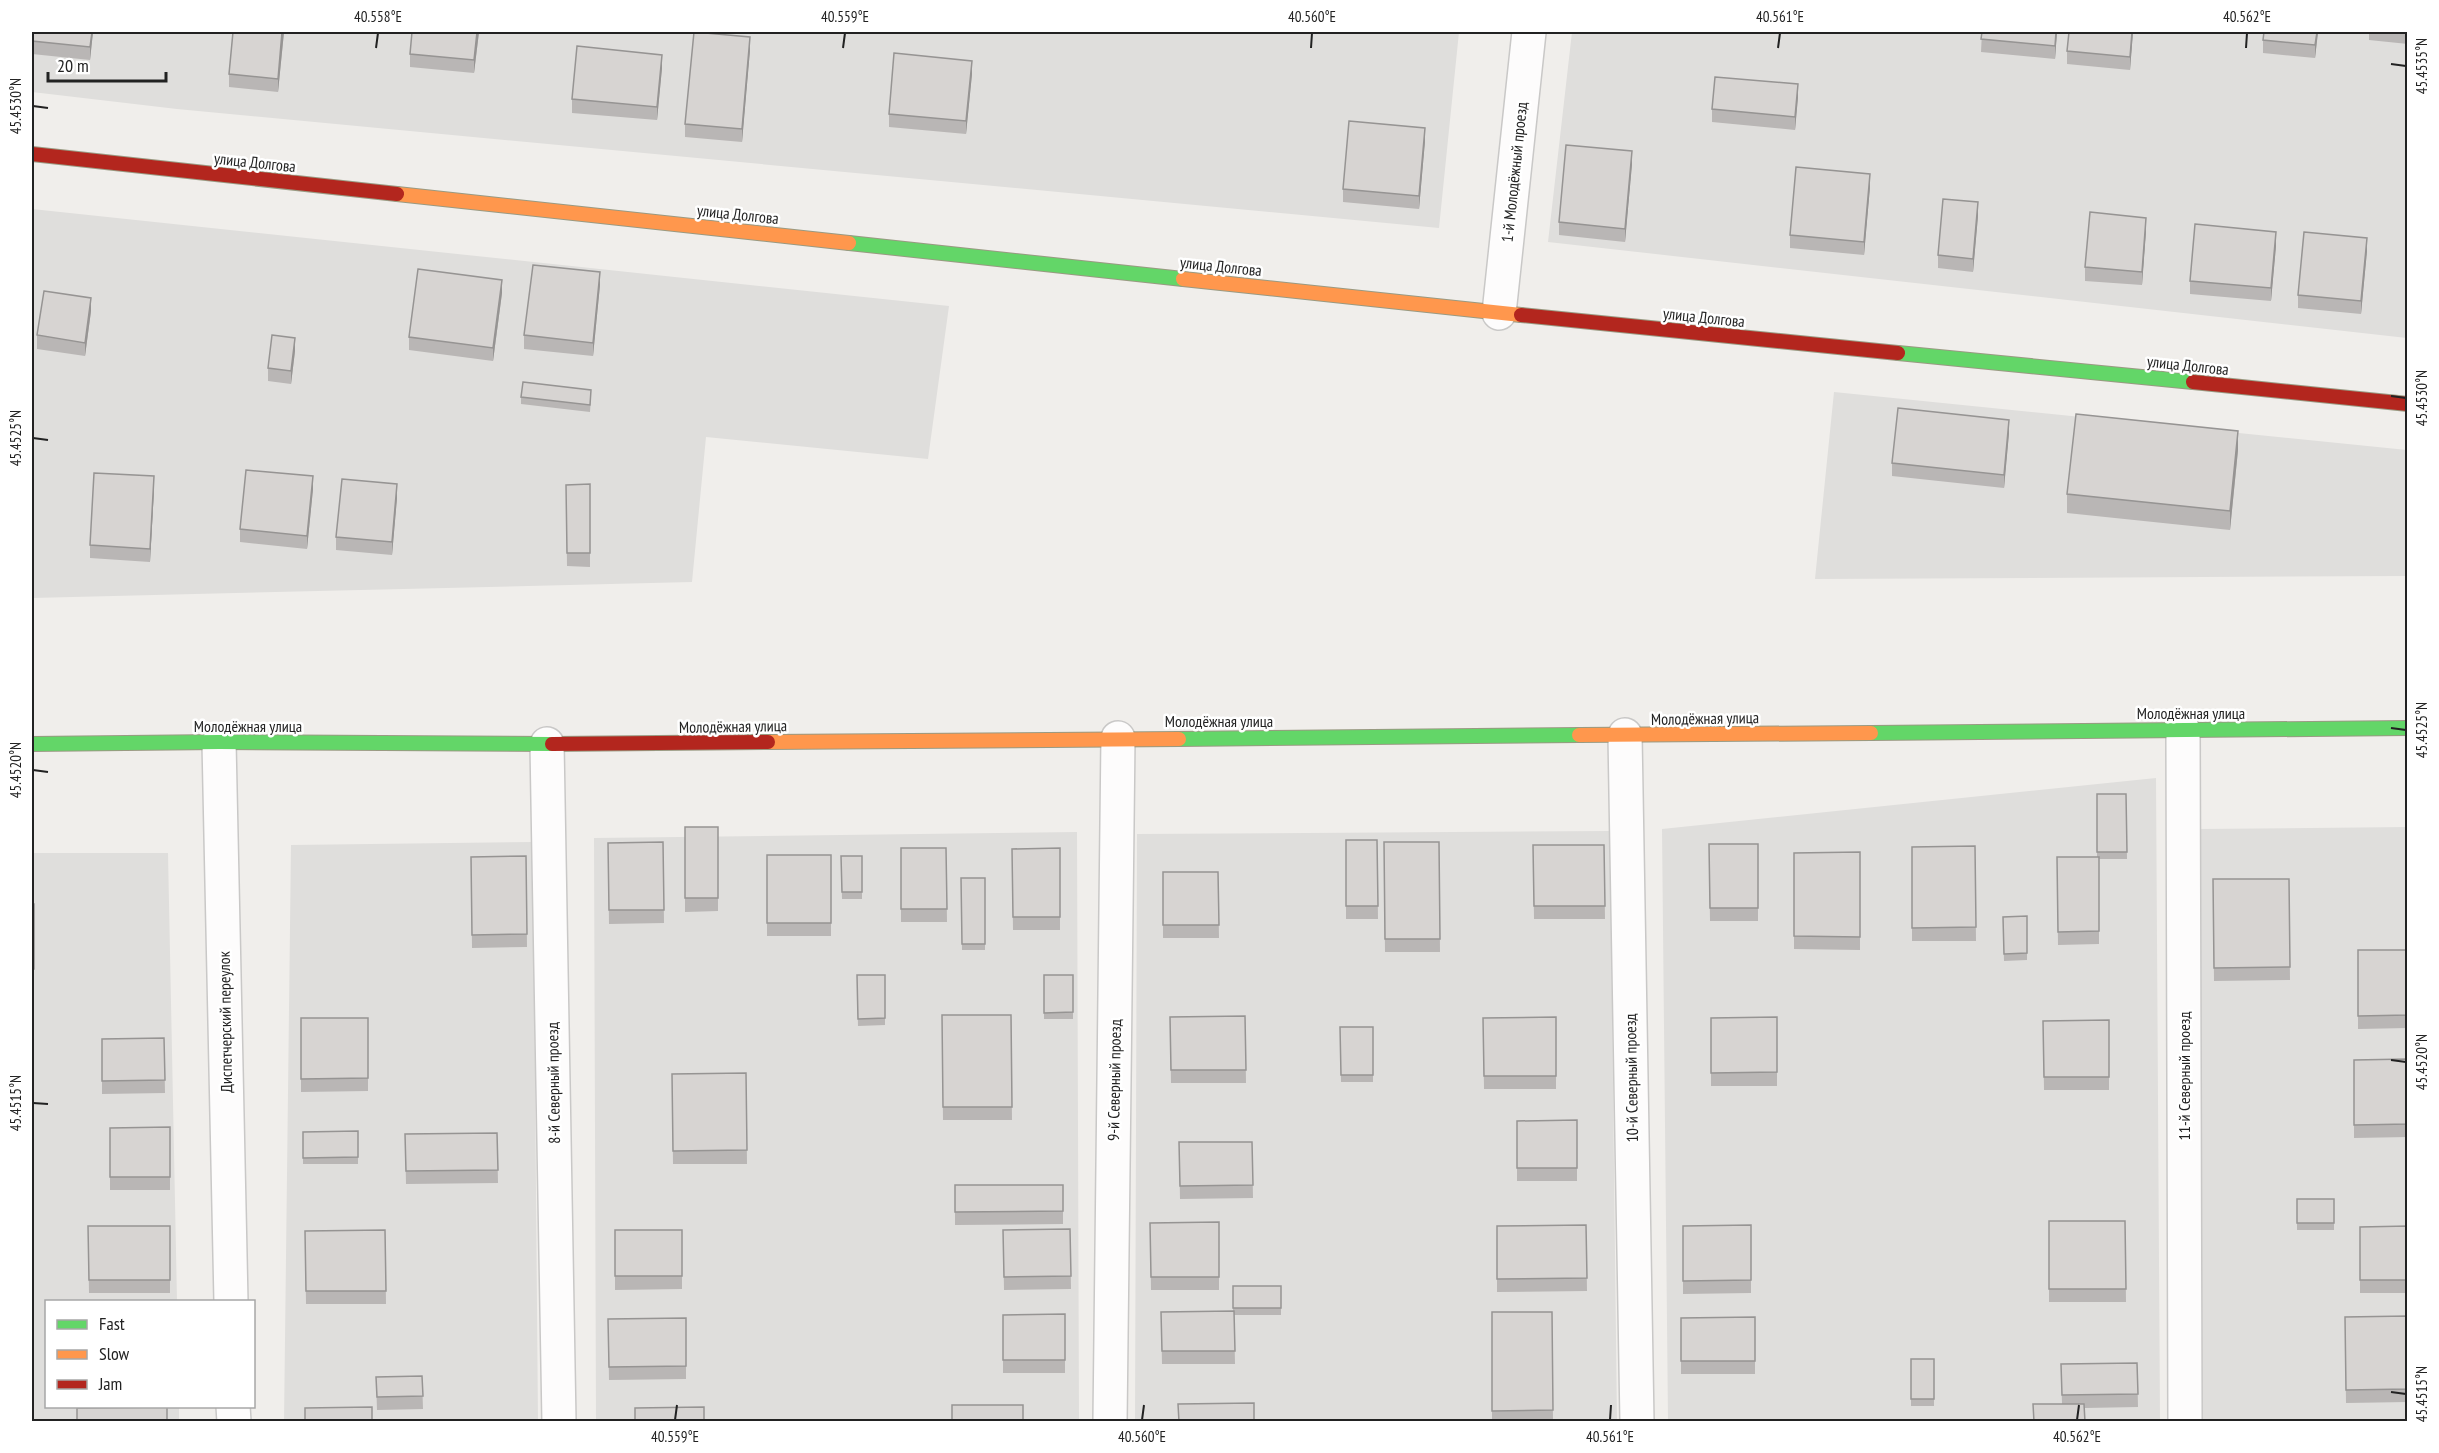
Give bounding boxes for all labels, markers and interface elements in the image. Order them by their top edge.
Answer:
text: 40.558°E [354,7,402,26]
text: 40.559°E [821,7,869,26]
text: 40.560°E [1288,7,1336,26]
text: 40.561°E [1756,7,1804,26]
text: 40.562°E [2223,7,2271,26]
text: 45.4535°N [2412,38,2431,94]
scale bar [48,45,166,83]
text: 20 m [57,54,89,77]
text: 45.4530°N [6,78,25,134]
street label: 1-й Молодёжный проезд [1497,101,1531,243]
street label: улица Долгова [213,148,297,176]
street label: улица Долгова [696,200,780,228]
street label: улица Долгова [1179,252,1263,280]
street label: улица Долгова [1662,303,1746,331]
street label: улица Долгова [2146,351,2230,379]
text: 45.4530°N [2412,370,2431,426]
text: 45.4525°N [6,410,25,466]
text: 45.4525°N [2412,702,2431,758]
street label: Молодёжная улица [2137,703,2245,723]
street label: Молодёжная улица [1651,707,1759,729]
street label: Молодёжная улица [1165,711,1273,731]
street label: Молодёжная улица [679,715,787,737]
street label: Молодёжная улица [194,716,302,736]
text: 45.4520°N [6,742,25,798]
street label: Диспетчерский переулок [214,950,236,1093]
street label: 11-й Северный проезд [2174,1012,2194,1140]
street label: 10-й Северный проезд [1620,1013,1642,1143]
street label: 9-й Северный проезд [1103,1019,1125,1141]
street label: 8-й Северный проезд [542,1022,564,1144]
text: 45.4520°N [2412,1034,2431,1090]
text: 45.4515°N [6,1075,25,1131]
legend [45,1300,255,1408]
text: Fast [99,1312,125,1335]
text: Slow [99,1342,130,1365]
text: 45.4515°N [2412,1366,2431,1422]
text: Jam [98,1372,122,1395]
text: 40.559°E [651,1427,699,1446]
text: 40.560°E [1118,1427,1166,1446]
text: 40.561°E [1586,1427,1634,1446]
text: 40.562°E [2053,1427,2101,1446]

